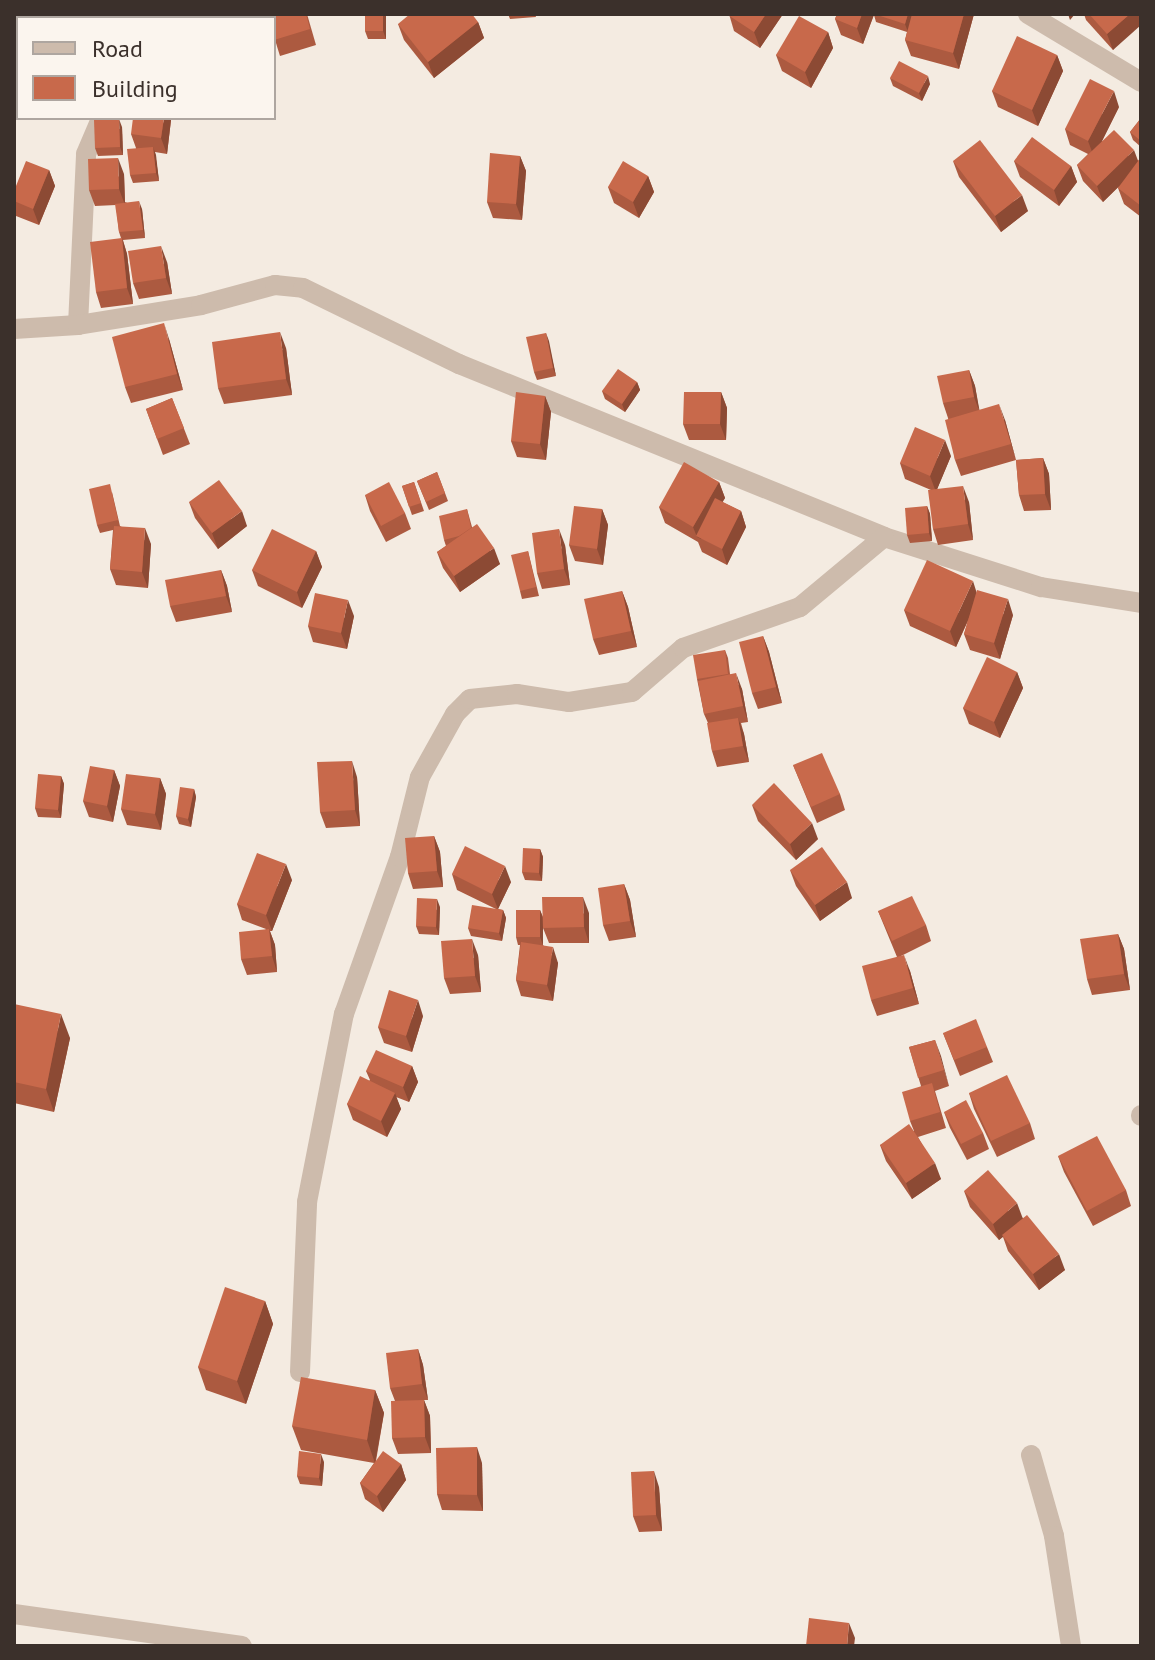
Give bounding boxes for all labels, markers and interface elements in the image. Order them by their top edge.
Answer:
legend [16,16,276,120]
text: Road [92,33,143,64]
text: Building [92,73,178,104]

